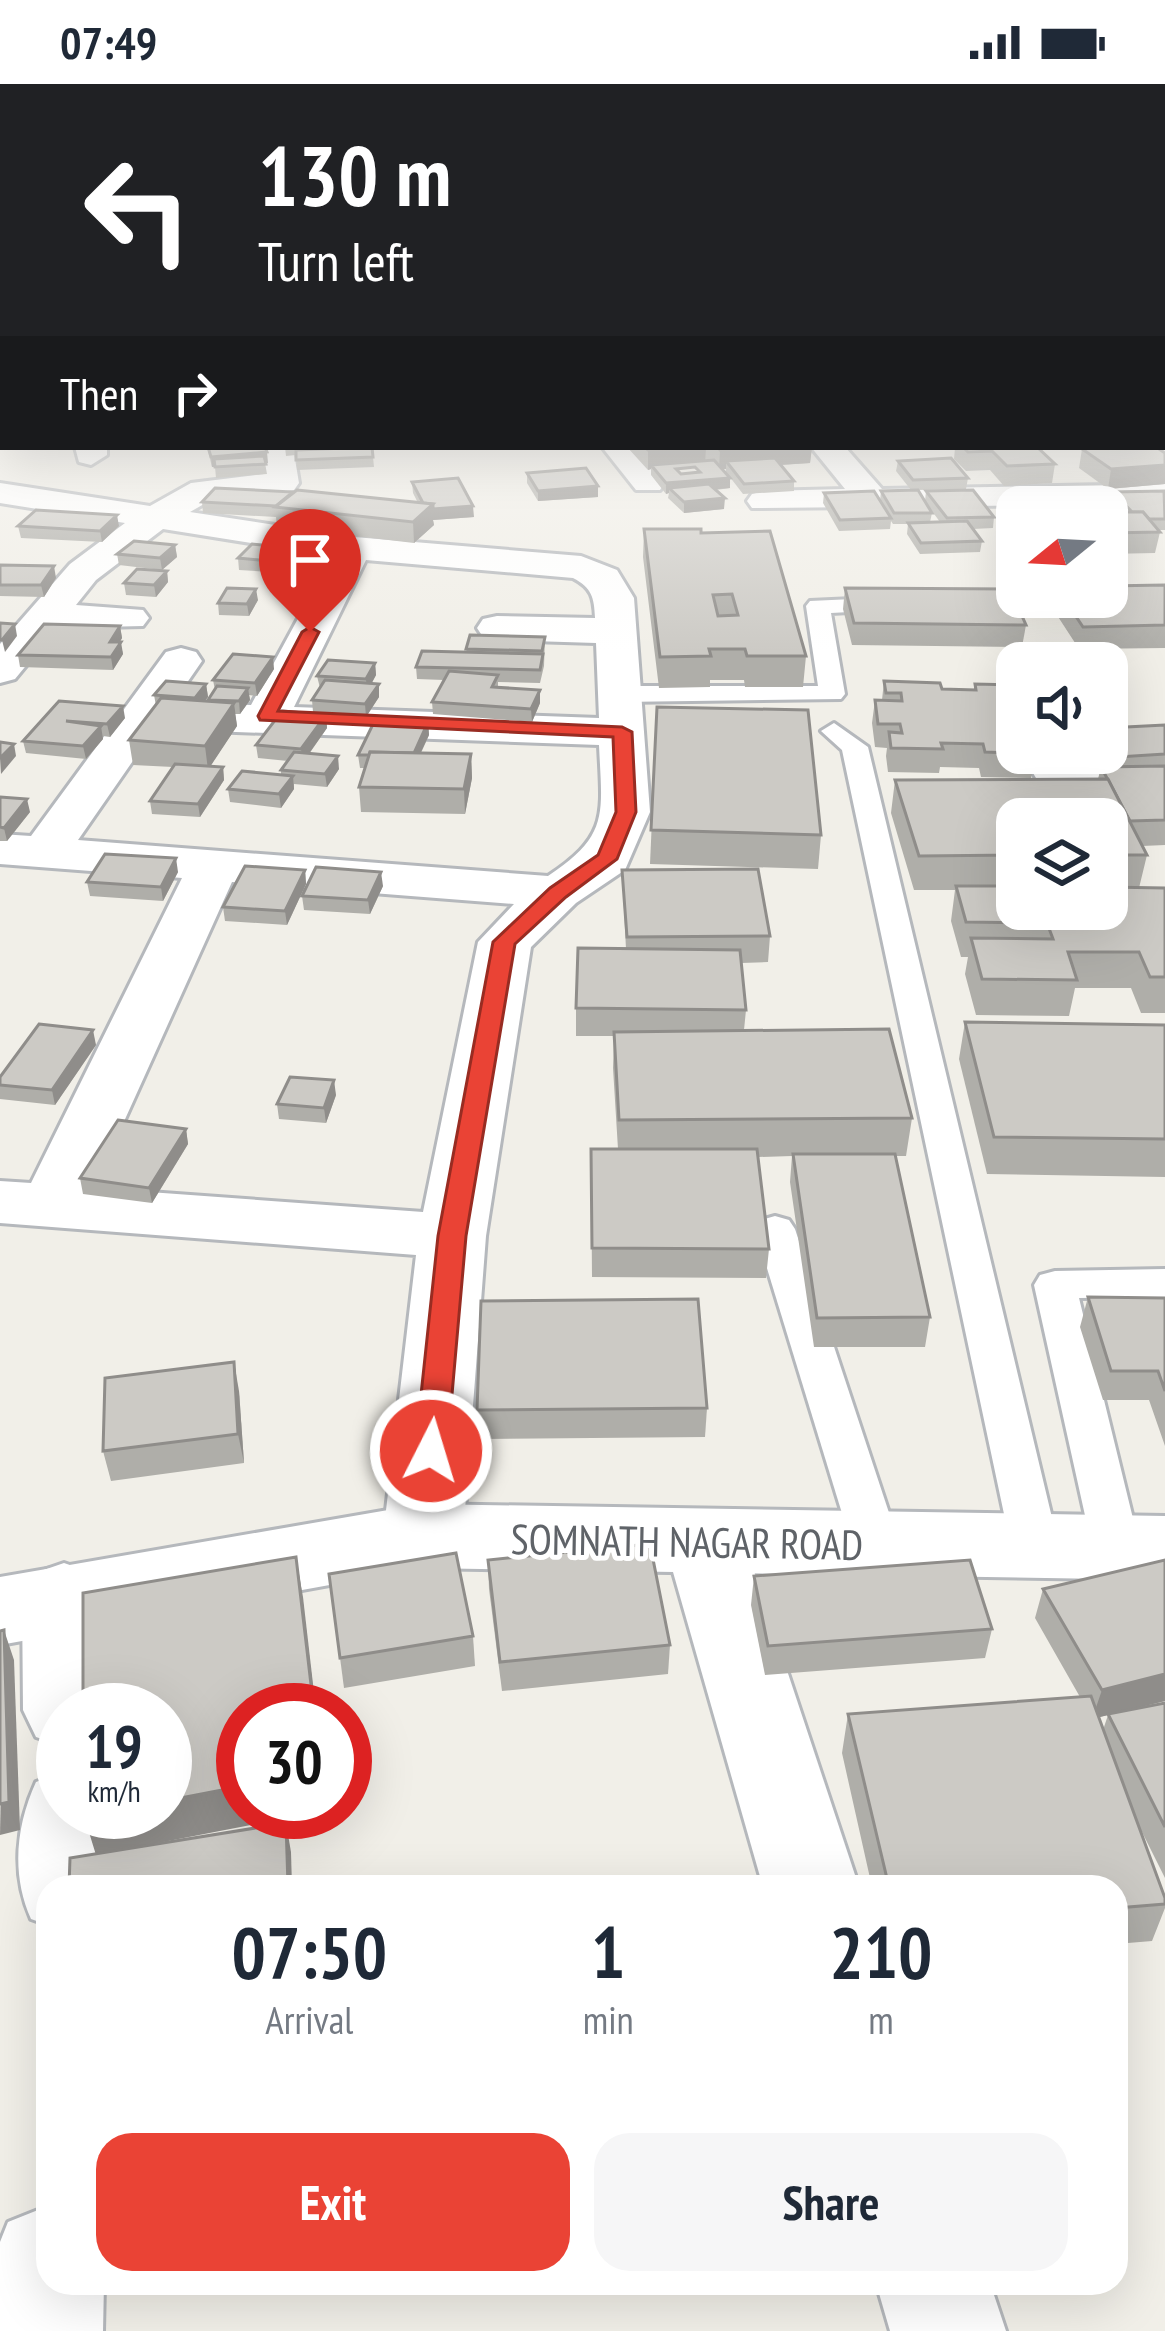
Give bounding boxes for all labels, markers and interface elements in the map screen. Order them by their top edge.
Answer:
text: 07:49 [60,13,157,71]
text: 130 m [258,120,451,229]
icon: left [60,132,216,288]
text: Turn left [258,226,414,296]
icon: right [162,360,228,426]
text: Then [60,364,138,422]
north arrow [996,486,1128,618]
map controls [996,486,1128,930]
pin [259,509,361,632]
icon: arrive [277,527,343,593]
button: sound [996,642,1128,774]
button: layers [996,798,1128,930]
position arrow [368,1388,494,1514]
street label: SOMNATH NAGAR ROAD [510,1511,864,1572]
speed limit sign: 30 [216,1683,372,1839]
text: 19 [85,1707,143,1785]
text: km/h [87,1771,141,1810]
text: 07:50 [232,1905,387,1998]
text: 1 [591,1905,625,1998]
text: 210 [829,1905,932,1998]
text: Arrival [265,1994,353,2045]
text: min [583,1994,634,2045]
text: m [868,1994,894,2045]
button: Exit [96,2133,570,2271]
button: Share [594,2133,1068,2271]

